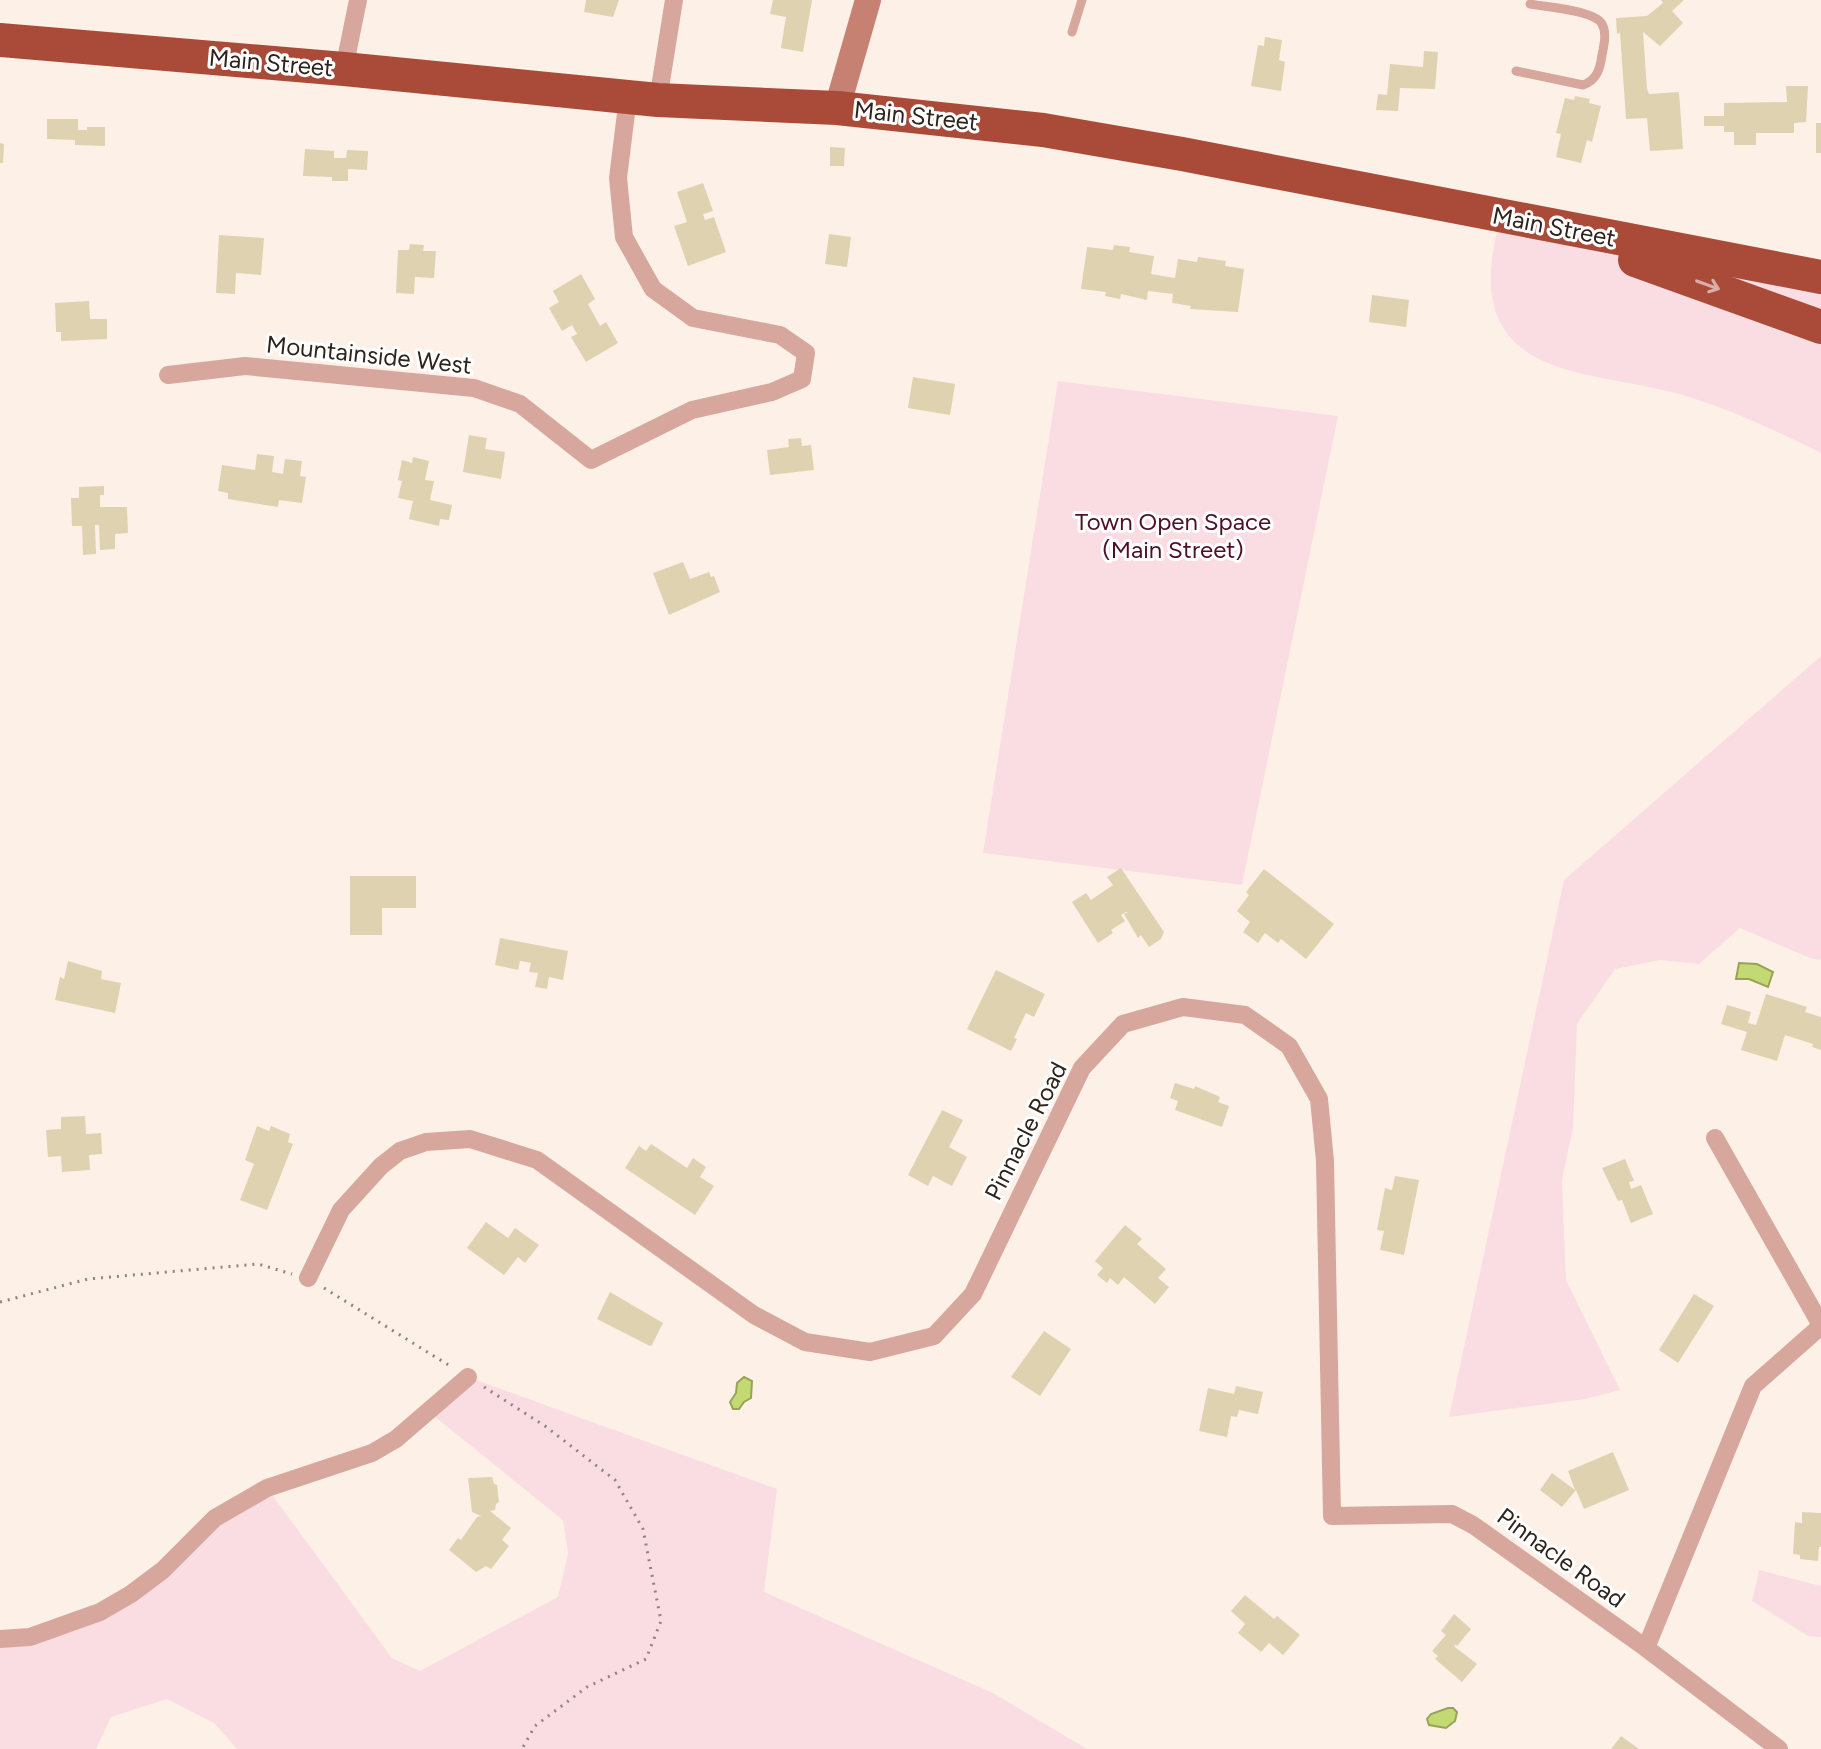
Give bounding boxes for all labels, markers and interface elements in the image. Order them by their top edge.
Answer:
street label: Main Street [208,43,334,82]
street label: Main Street [853,95,980,136]
street label: Main Street [1490,200,1618,253]
one-way arrow [1695,279,1720,294]
street label: Mountainside West [265,329,473,380]
park label: Town Open Space (Main Street) [1075,507,1271,564]
street label: Pinnacle Road [978,1057,1073,1205]
street label: Pinnacle Road [1492,1501,1631,1614]

